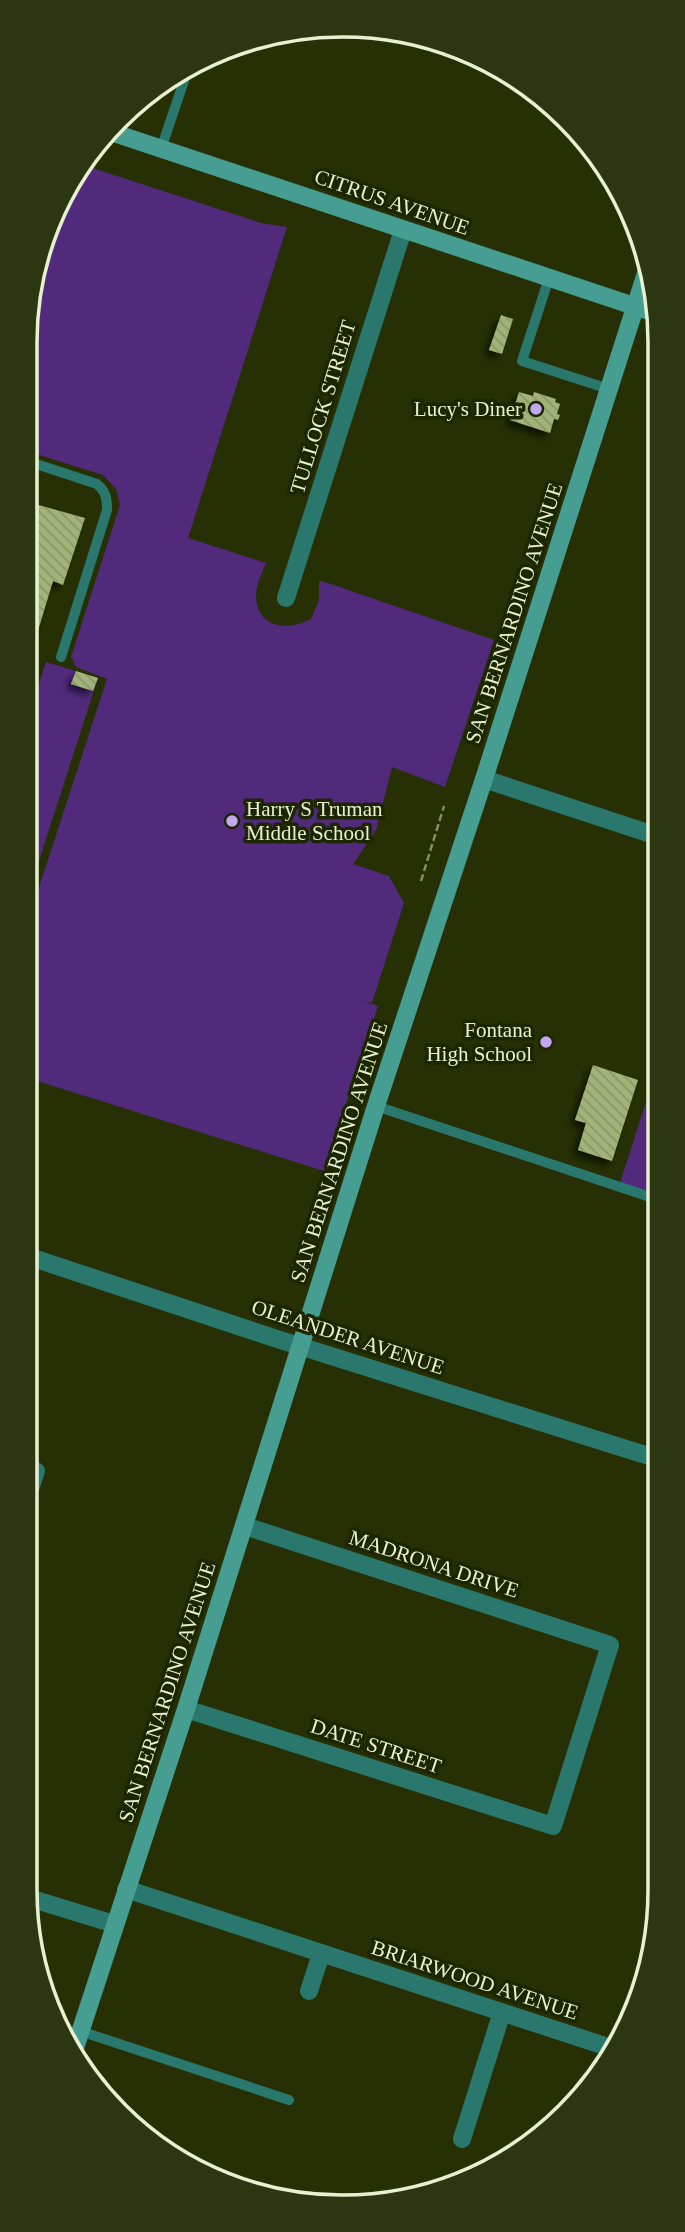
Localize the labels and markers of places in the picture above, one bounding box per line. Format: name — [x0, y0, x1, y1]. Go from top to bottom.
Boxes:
place label: Lucy's Diner — [414, 397, 522, 421]
marker: Lucy's Diner — [528, 401, 544, 417]
place label: Harry S Truman Middle School — [246, 797, 383, 845]
marker: Harry S Truman Middle School — [224, 813, 240, 829]
place label: Fontana High School — [426, 1018, 533, 1066]
marker: Fontana High School — [538, 1034, 554, 1050]

